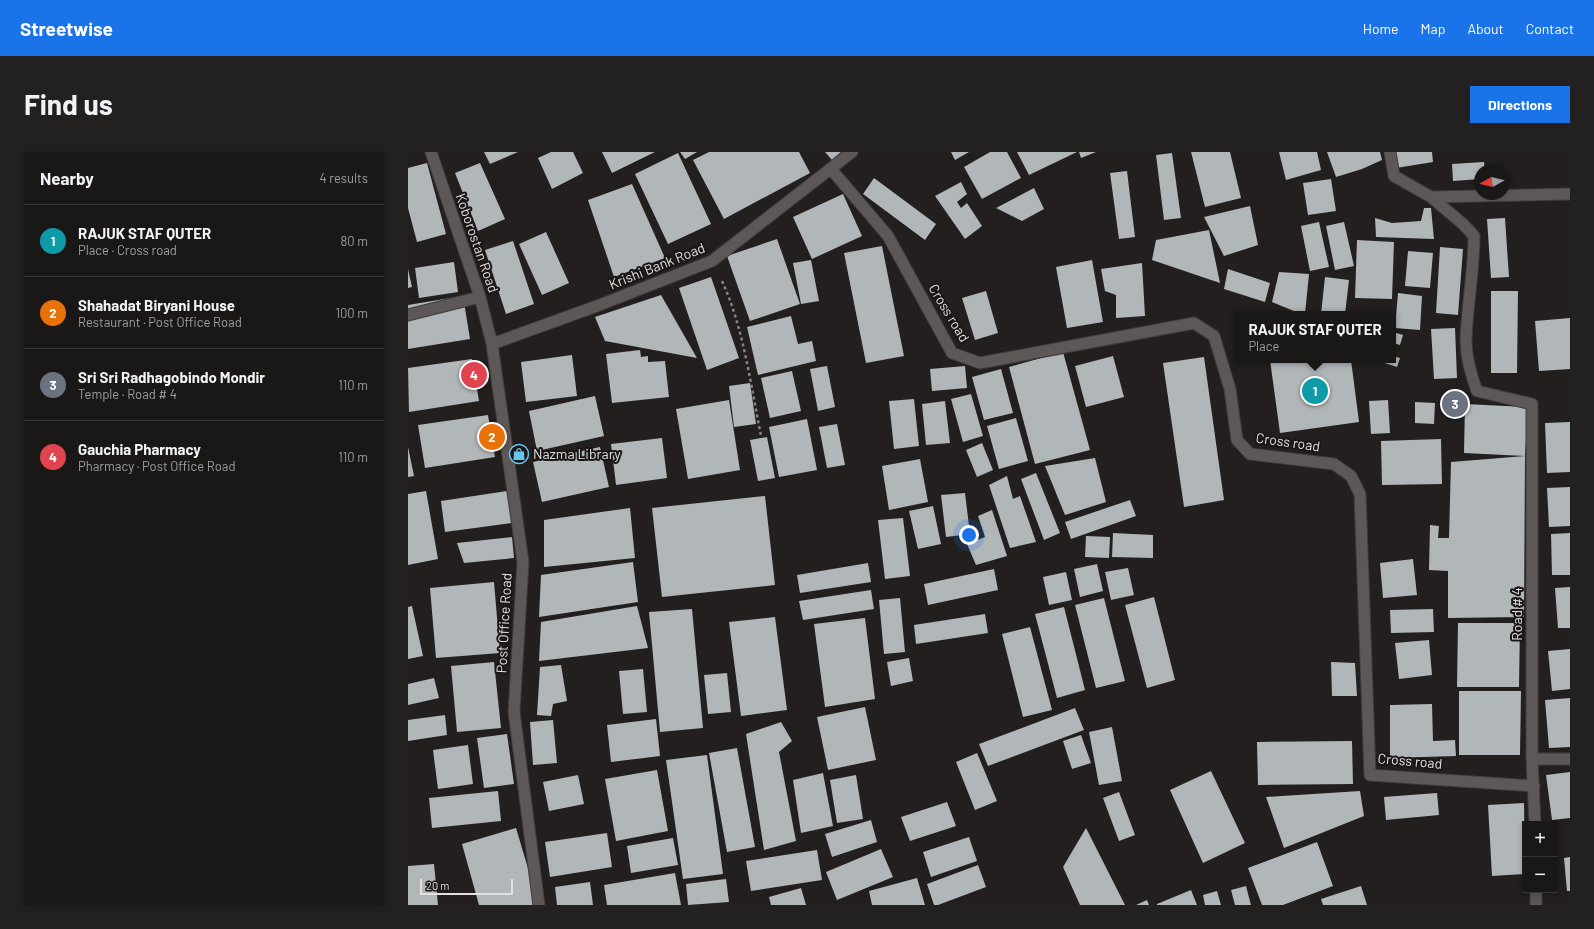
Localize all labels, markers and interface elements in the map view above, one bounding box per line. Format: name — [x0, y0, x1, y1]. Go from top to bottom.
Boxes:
text: Streetwise — [20, 17, 113, 40]
text: Home — [1363, 20, 1399, 37]
text: Map — [1421, 20, 1445, 37]
text: About — [1467, 20, 1504, 37]
text: Contact — [1526, 20, 1574, 37]
button: Directions — [1470, 86, 1570, 123]
text: Find us — [24, 87, 113, 121]
north arrow — [1474, 164, 1510, 200]
text: Nearby — [40, 168, 94, 188]
text: 4 results — [320, 170, 368, 186]
street label: Koborostan Road — [452, 191, 502, 295]
text: RAJUK STAF QUTER — [78, 224, 211, 242]
text: 1 — [51, 233, 55, 249]
text: 80 m — [341, 233, 368, 249]
street label: Krishi Bank Road — [606, 239, 707, 293]
text: Place · Cross road — [78, 242, 177, 258]
street label: Cross road — [925, 281, 973, 345]
text: Shahadat Biryani House — [78, 296, 235, 314]
text: 2 — [49, 305, 57, 321]
text: 100 m — [335, 305, 368, 321]
popup — [1234, 311, 1396, 363]
text: Restaurant · Post Office Road — [78, 314, 242, 330]
text: RAJUK STAF QUTER — [1248, 320, 1382, 338]
text: Place — [1248, 338, 1279, 354]
pin: 4 — [461, 360, 487, 390]
text: Sri Sri Radhagobindo Mondir — [78, 368, 265, 386]
pin: 1 — [1302, 376, 1328, 406]
text: 3 — [49, 377, 57, 393]
text: 110 m — [338, 377, 368, 393]
text: Temple · Road # 4 — [78, 386, 177, 402]
pin: 3 — [1442, 389, 1468, 419]
pin: 2 — [479, 422, 505, 452]
street label: Cross road — [1255, 429, 1321, 454]
text: Gauchia Pharmacy — [78, 440, 201, 458]
shop icon: Nazma Library — [508, 443, 530, 465]
place label: Nazma Library — [533, 445, 621, 462]
text: 4 — [49, 449, 57, 465]
text: 110 m — [338, 449, 368, 465]
text: Pharmacy · Post Office Road — [78, 458, 236, 474]
your location — [959, 525, 979, 545]
street label: Post Office Road — [492, 572, 515, 674]
street label: Road # 4 — [1508, 587, 1525, 641]
street label: Cross road — [1377, 749, 1443, 772]
map controls — [1522, 821, 1558, 893]
button: + — [1522, 821, 1558, 857]
button: − — [1522, 857, 1558, 893]
scale bar — [420, 877, 513, 896]
text: 20 m — [426, 879, 449, 892]

